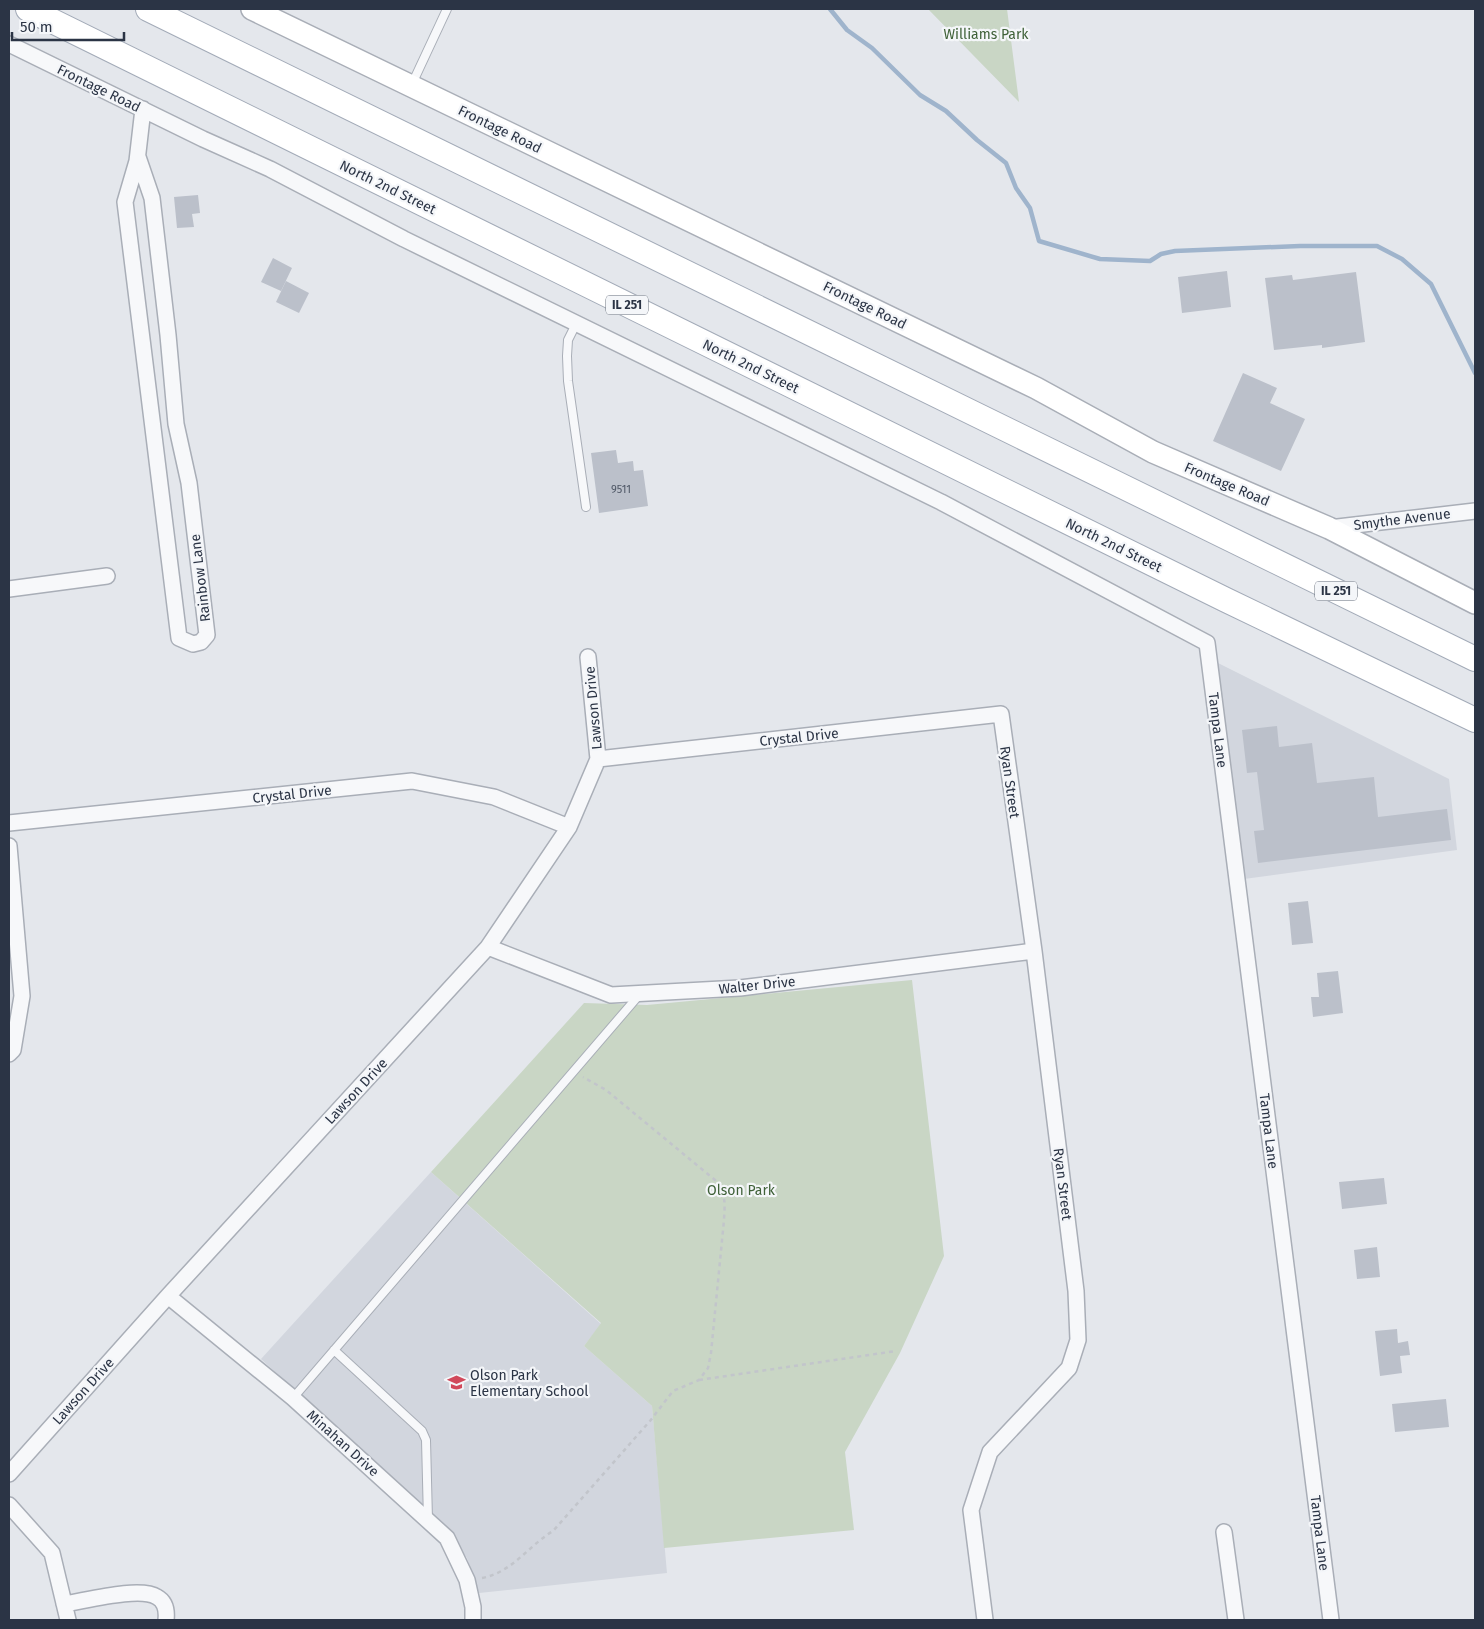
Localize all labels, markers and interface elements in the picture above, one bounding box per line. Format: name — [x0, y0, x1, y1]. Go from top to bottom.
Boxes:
scale bar — [12, 10, 125, 42]
text: 50 m — [20, 18, 53, 36]
park label: Williams Park — [943, 26, 1029, 43]
street label: Frontage Road — [54, 61, 143, 116]
street label: Frontage Road — [455, 102, 544, 157]
street label: North 2nd Street — [337, 157, 440, 219]
street label: Frontage Road — [820, 278, 909, 333]
road number: IL 251 — [606, 296, 648, 314]
street label: North 2nd Street — [700, 336, 803, 398]
street label: Frontage Road — [1182, 459, 1272, 510]
house number: 9511 — [611, 483, 631, 496]
street label: Smythe Avenue — [1353, 505, 1451, 534]
street label: North 2nd Street — [1063, 515, 1166, 577]
street label: Rainbow Lane — [187, 533, 214, 623]
road number: IL 251 — [1315, 582, 1357, 600]
street label: Lawson Drive — [581, 665, 606, 750]
street label: Tampa Lane — [1204, 691, 1231, 769]
street label: Crystal Drive — [759, 725, 839, 750]
street label: Ryan Street — [996, 745, 1023, 820]
street label: Crystal Drive — [252, 782, 332, 807]
street label: Walter Drive — [718, 973, 796, 998]
street label: Lawson Drive — [322, 1055, 391, 1128]
street label: Tampa Lane — [1255, 1092, 1282, 1170]
street label: Ryan Street — [1050, 1147, 1075, 1222]
park label: Olson Park — [707, 1182, 776, 1199]
street label: Lawson Drive — [49, 1354, 118, 1428]
place label: Olson Park Elementary School — [470, 1367, 588, 1400]
school or university icon: Olson Park Elementary School — [446, 1373, 466, 1393]
street label: Minahan Drive — [303, 1407, 382, 1480]
street label: Tampa Lane — [1306, 1494, 1333, 1572]

